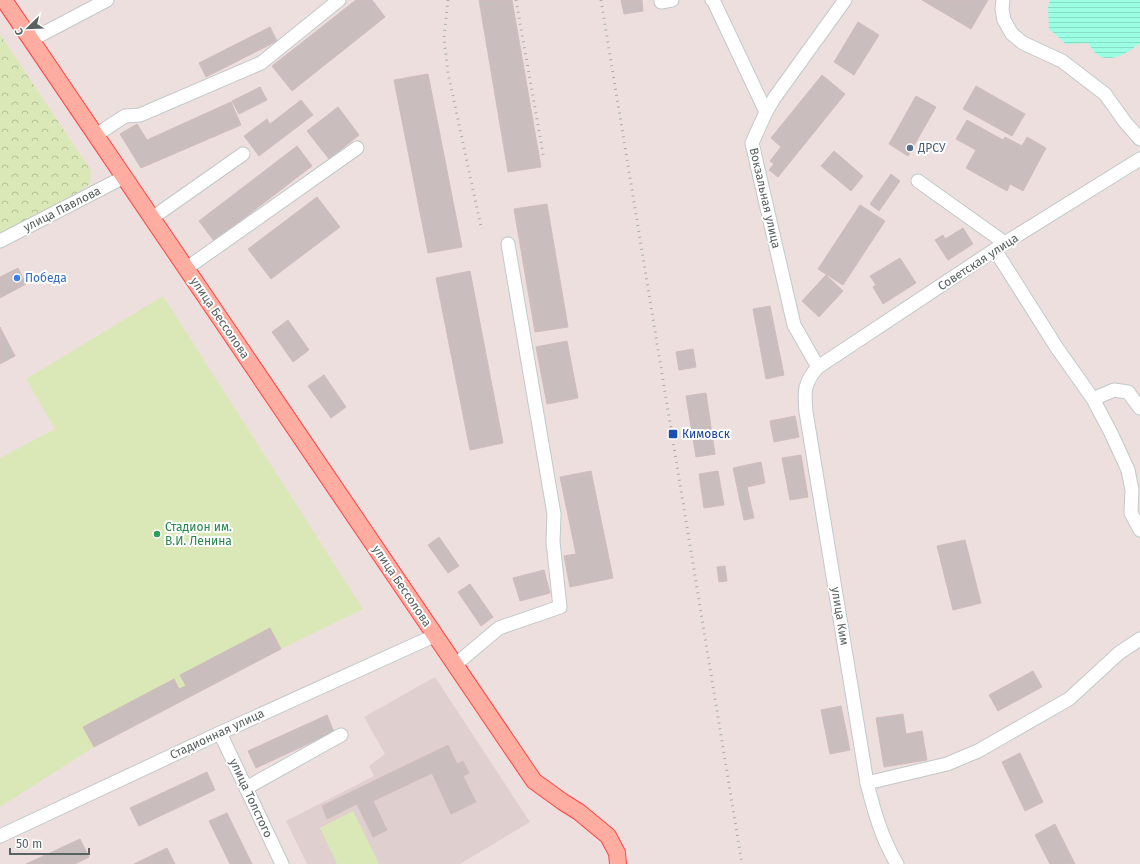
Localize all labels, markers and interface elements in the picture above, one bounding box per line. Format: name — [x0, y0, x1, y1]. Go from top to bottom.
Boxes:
north arrow — [8, 8, 48, 48]
text: С — [12, 26, 26, 37]
place label: ДРСУ — [917, 141, 946, 155]
marker: ДРСУ — [905, 143, 915, 153]
street label: Вокзальная улица — [747, 146, 783, 250]
street label: улица Павлова — [21, 183, 103, 235]
street label: Советская улица — [935, 231, 1021, 293]
place label: Победа — [25, 271, 67, 285]
marker: Победа — [12, 273, 22, 283]
street label: улица Бессолова — [188, 275, 252, 361]
place label: Кимовск — [682, 427, 731, 441]
marker: Кимовск — [667, 428, 679, 440]
place label: Стадион им. В.И. Ленина — [165, 520, 232, 548]
marker: Стадион им. В.И. Ленина — [152, 529, 162, 539]
street label: улица Бессолова — [370, 543, 434, 629]
street label: улица Ким — [828, 586, 852, 646]
street label: Стадионная улица — [168, 706, 266, 762]
street label: улица Толстого — [227, 756, 275, 840]
scale bar — [10, 830, 89, 856]
text: 50 m — [16, 837, 42, 851]

